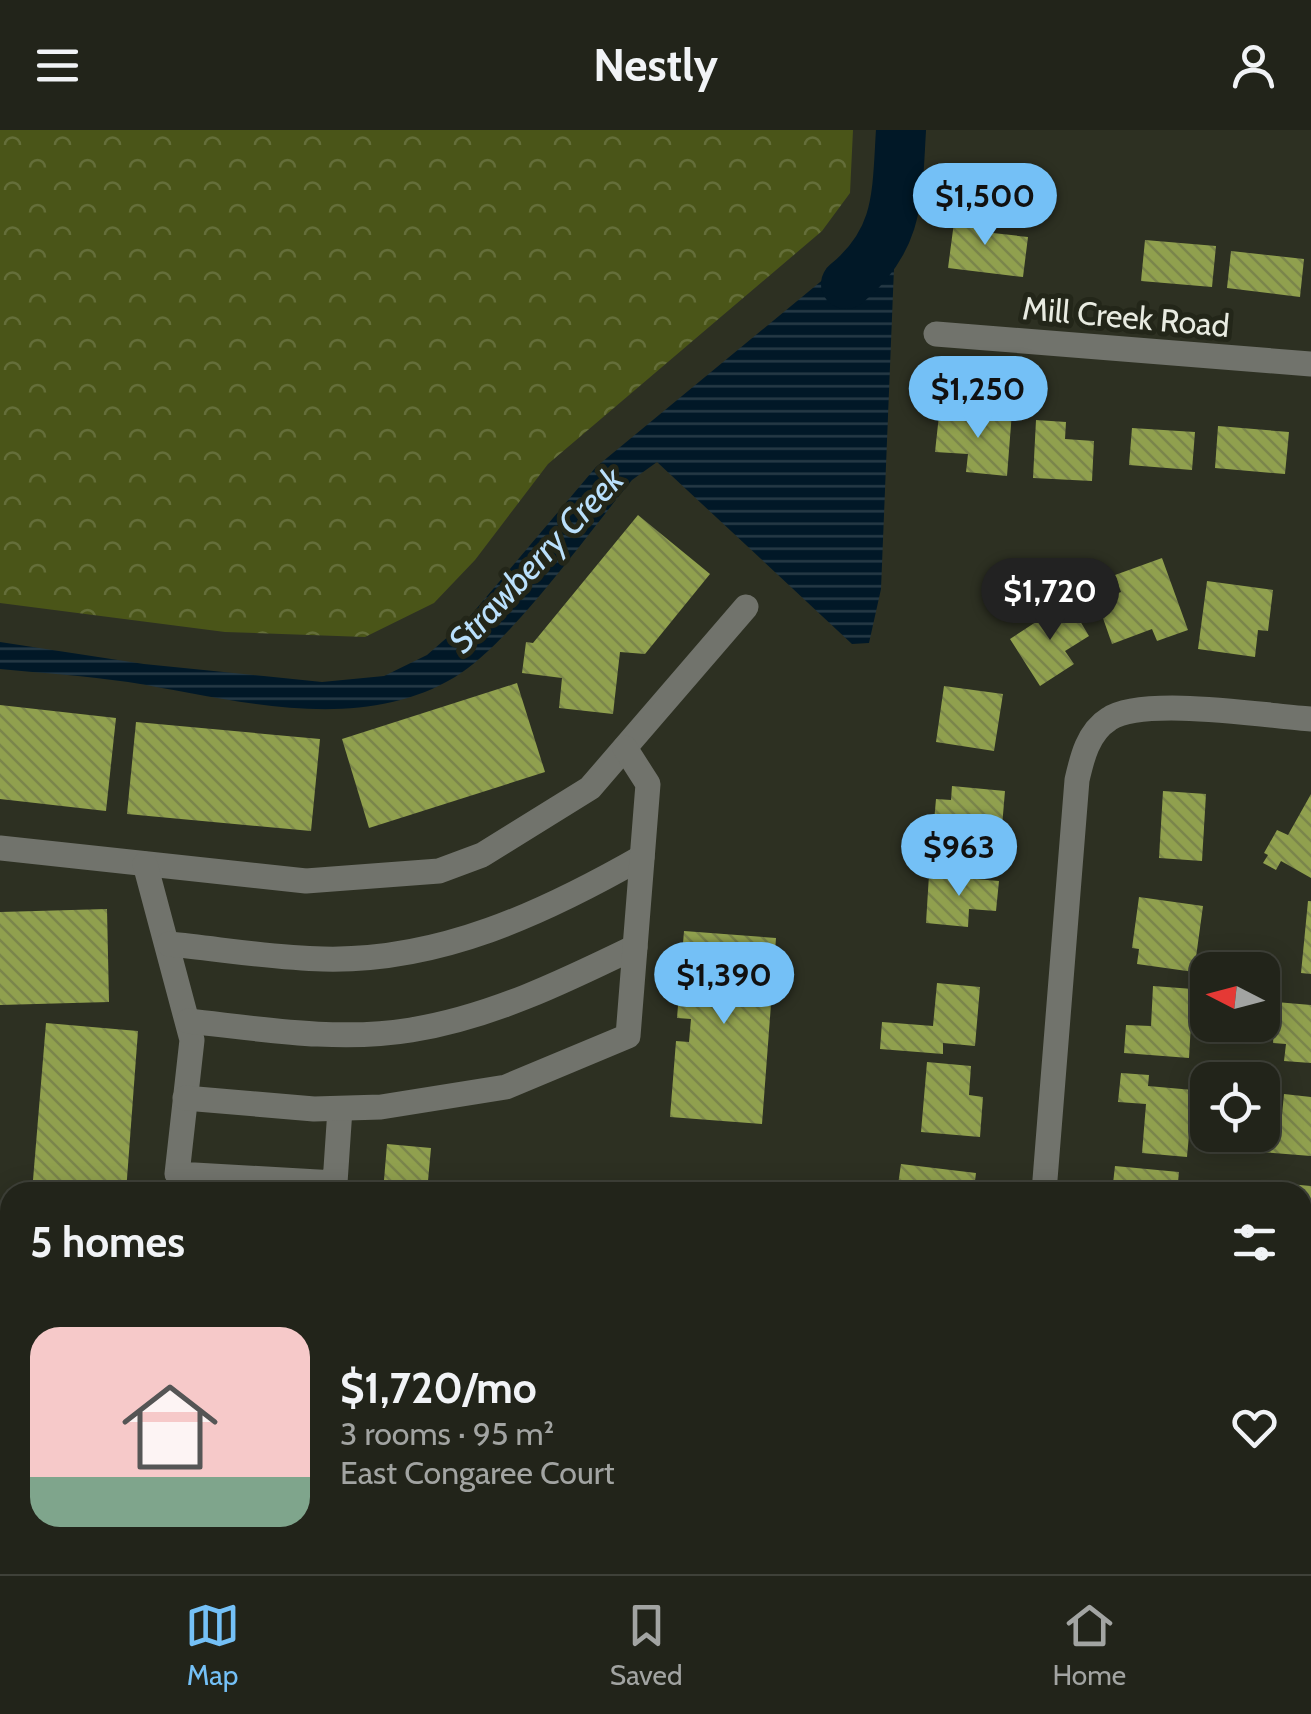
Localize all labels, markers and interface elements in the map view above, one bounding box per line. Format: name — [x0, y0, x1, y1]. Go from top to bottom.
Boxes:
icon: menu — [30, 38, 85, 93]
text: Nestly — [593, 38, 718, 92]
icon: person — [1226, 38, 1281, 93]
pin: $1,500 — [904, 163, 1066, 248]
text: $1,500 — [935, 176, 1035, 215]
street label: Mill Creek Road — [1021, 288, 1231, 345]
pin: $1,250 — [897, 356, 1059, 441]
text: $1,250 — [931, 369, 1025, 408]
water label: Strawberry Creek — [439, 457, 633, 661]
pin: $1,720 — [969, 558, 1131, 643]
text: $1,720 — [1003, 571, 1097, 610]
pin: $963 — [900, 814, 1018, 899]
text: $963 — [923, 827, 995, 866]
pin: $1,390 — [643, 942, 805, 1027]
north arrow — [1190, 952, 1280, 1042]
map controls — [1190, 952, 1280, 1152]
text: $1,390 — [676, 955, 772, 994]
button: locate — [1190, 1062, 1280, 1152]
icon: filters — [1227, 1215, 1282, 1270]
text: 5 homes — [30, 1216, 185, 1268]
text: $1,720/mo — [340, 1362, 537, 1414]
icon: home — [110, 1367, 230, 1487]
icon: heart — [1227, 1400, 1282, 1455]
text: 3 rooms · 95 m² — [340, 1414, 554, 1453]
text: East Congaree Court — [340, 1453, 615, 1492]
tab: Map — [185, 1598, 240, 1692]
tab: Saved — [610, 1598, 683, 1692]
tab: Home — [1052, 1598, 1126, 1692]

